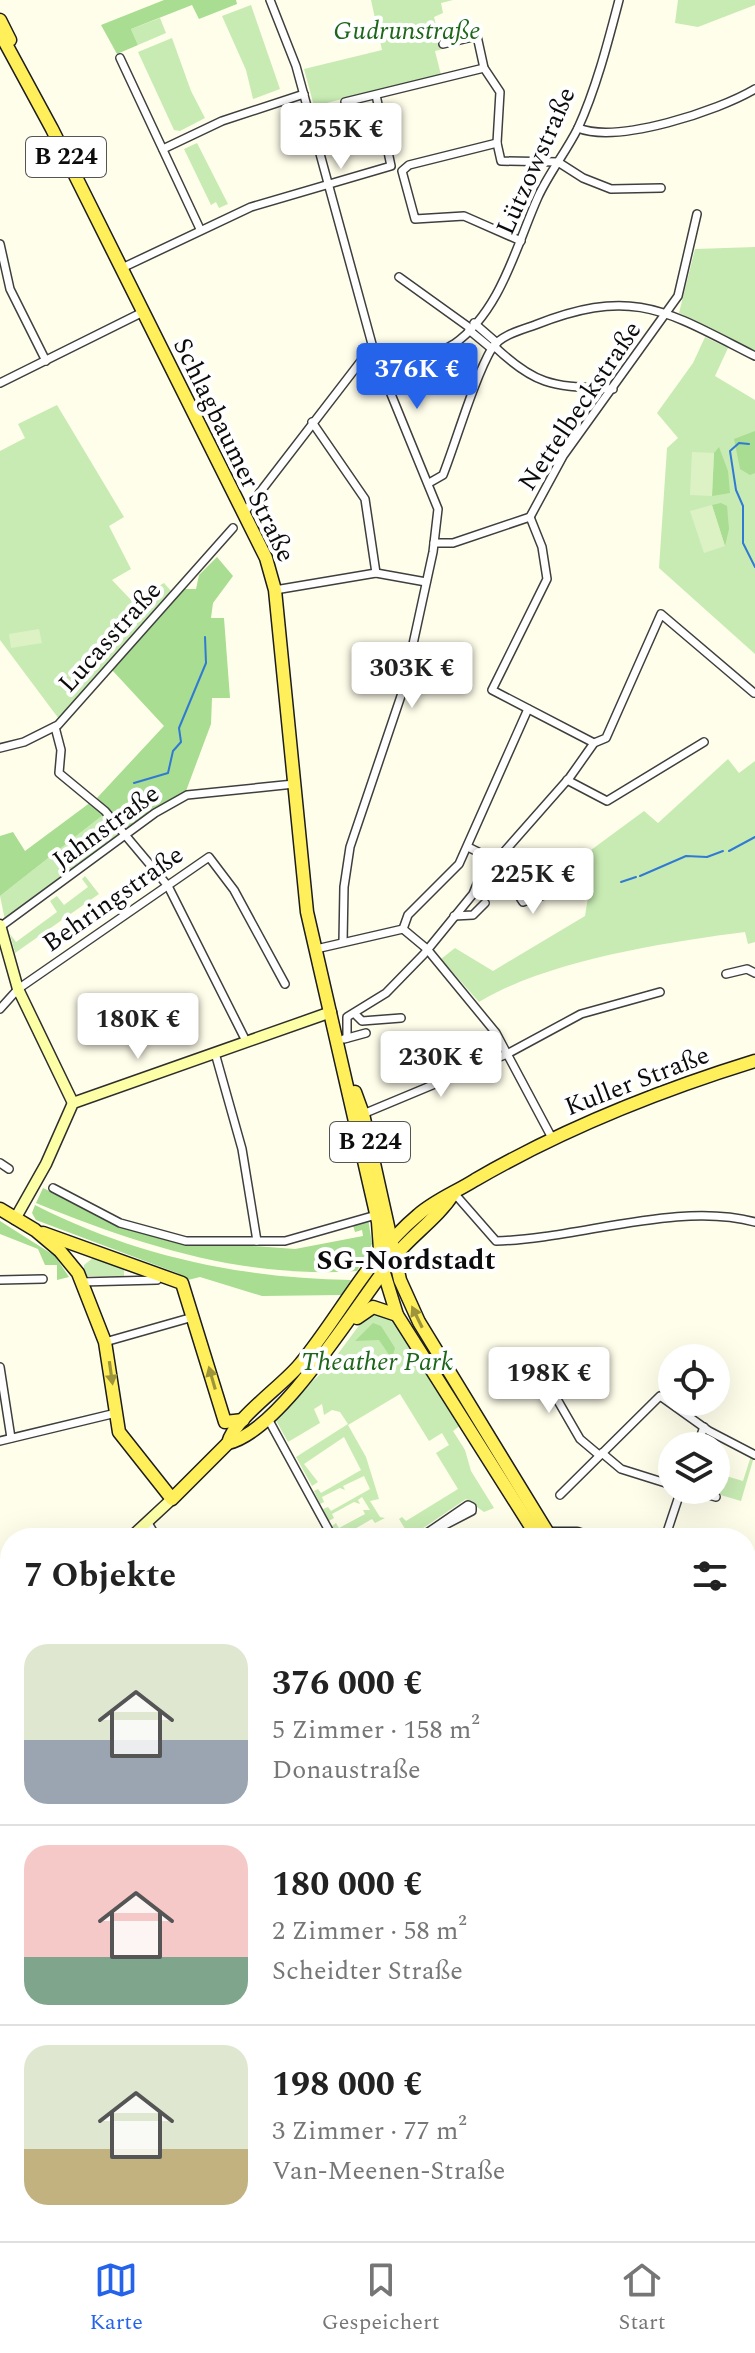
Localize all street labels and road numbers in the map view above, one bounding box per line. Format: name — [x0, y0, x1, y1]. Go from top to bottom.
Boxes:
street label: Lützowstraße — [486, 81, 586, 241]
road number: B 224 — [26, 137, 106, 177]
street label: Nettelbeckstraße — [508, 313, 652, 499]
street label: Schlagbaumer Straße — [162, 331, 306, 569]
street label: Lucasstraße — [49, 572, 171, 702]
street label: Jahnstraße — [44, 774, 168, 880]
street label: Behringstraße — [34, 835, 192, 963]
street label: Kuller Straße — [559, 1035, 715, 1127]
road number: B 224 — [330, 1122, 410, 1162]

